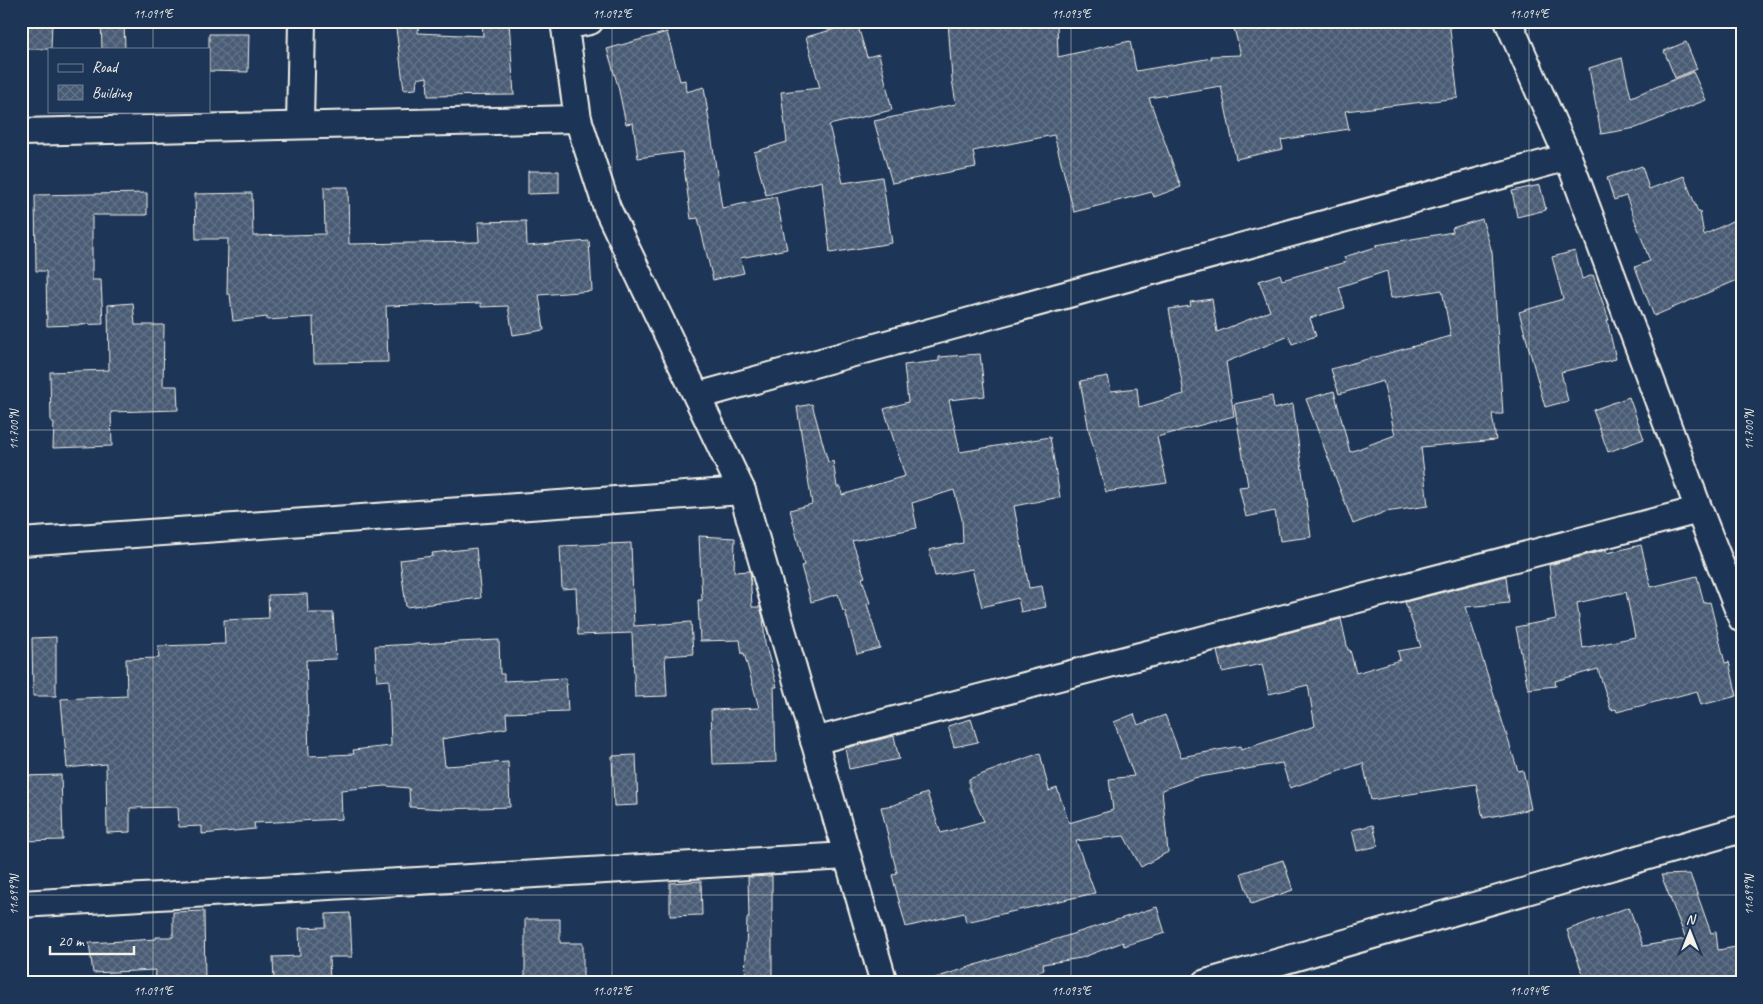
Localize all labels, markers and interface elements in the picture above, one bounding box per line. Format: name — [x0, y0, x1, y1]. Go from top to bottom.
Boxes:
text: 11.091°E — [133, 6, 174, 22]
text: 11.092°E — [592, 6, 633, 22]
text: 11.093°E — [1051, 6, 1092, 22]
text: 11.094°E — [1509, 6, 1550, 22]
legend — [48, 48, 210, 112]
text: Road — [92, 58, 119, 77]
text: Building — [92, 84, 132, 103]
text: 11.700°N — [6, 408, 22, 450]
text: 11.700°N — [1741, 408, 1757, 450]
text: 11.699°N — [6, 873, 22, 915]
text: 11.699°N — [1741, 873, 1757, 915]
north arrow — [1666, 906, 1716, 956]
text: N — [1686, 911, 1697, 928]
scale bar — [50, 924, 134, 956]
text: 20 m — [58, 932, 85, 951]
text: 11.091°E — [133, 983, 174, 999]
text: 11.092°E — [592, 983, 633, 999]
text: 11.093°E — [1051, 983, 1092, 999]
text: 11.094°E — [1509, 983, 1550, 999]

